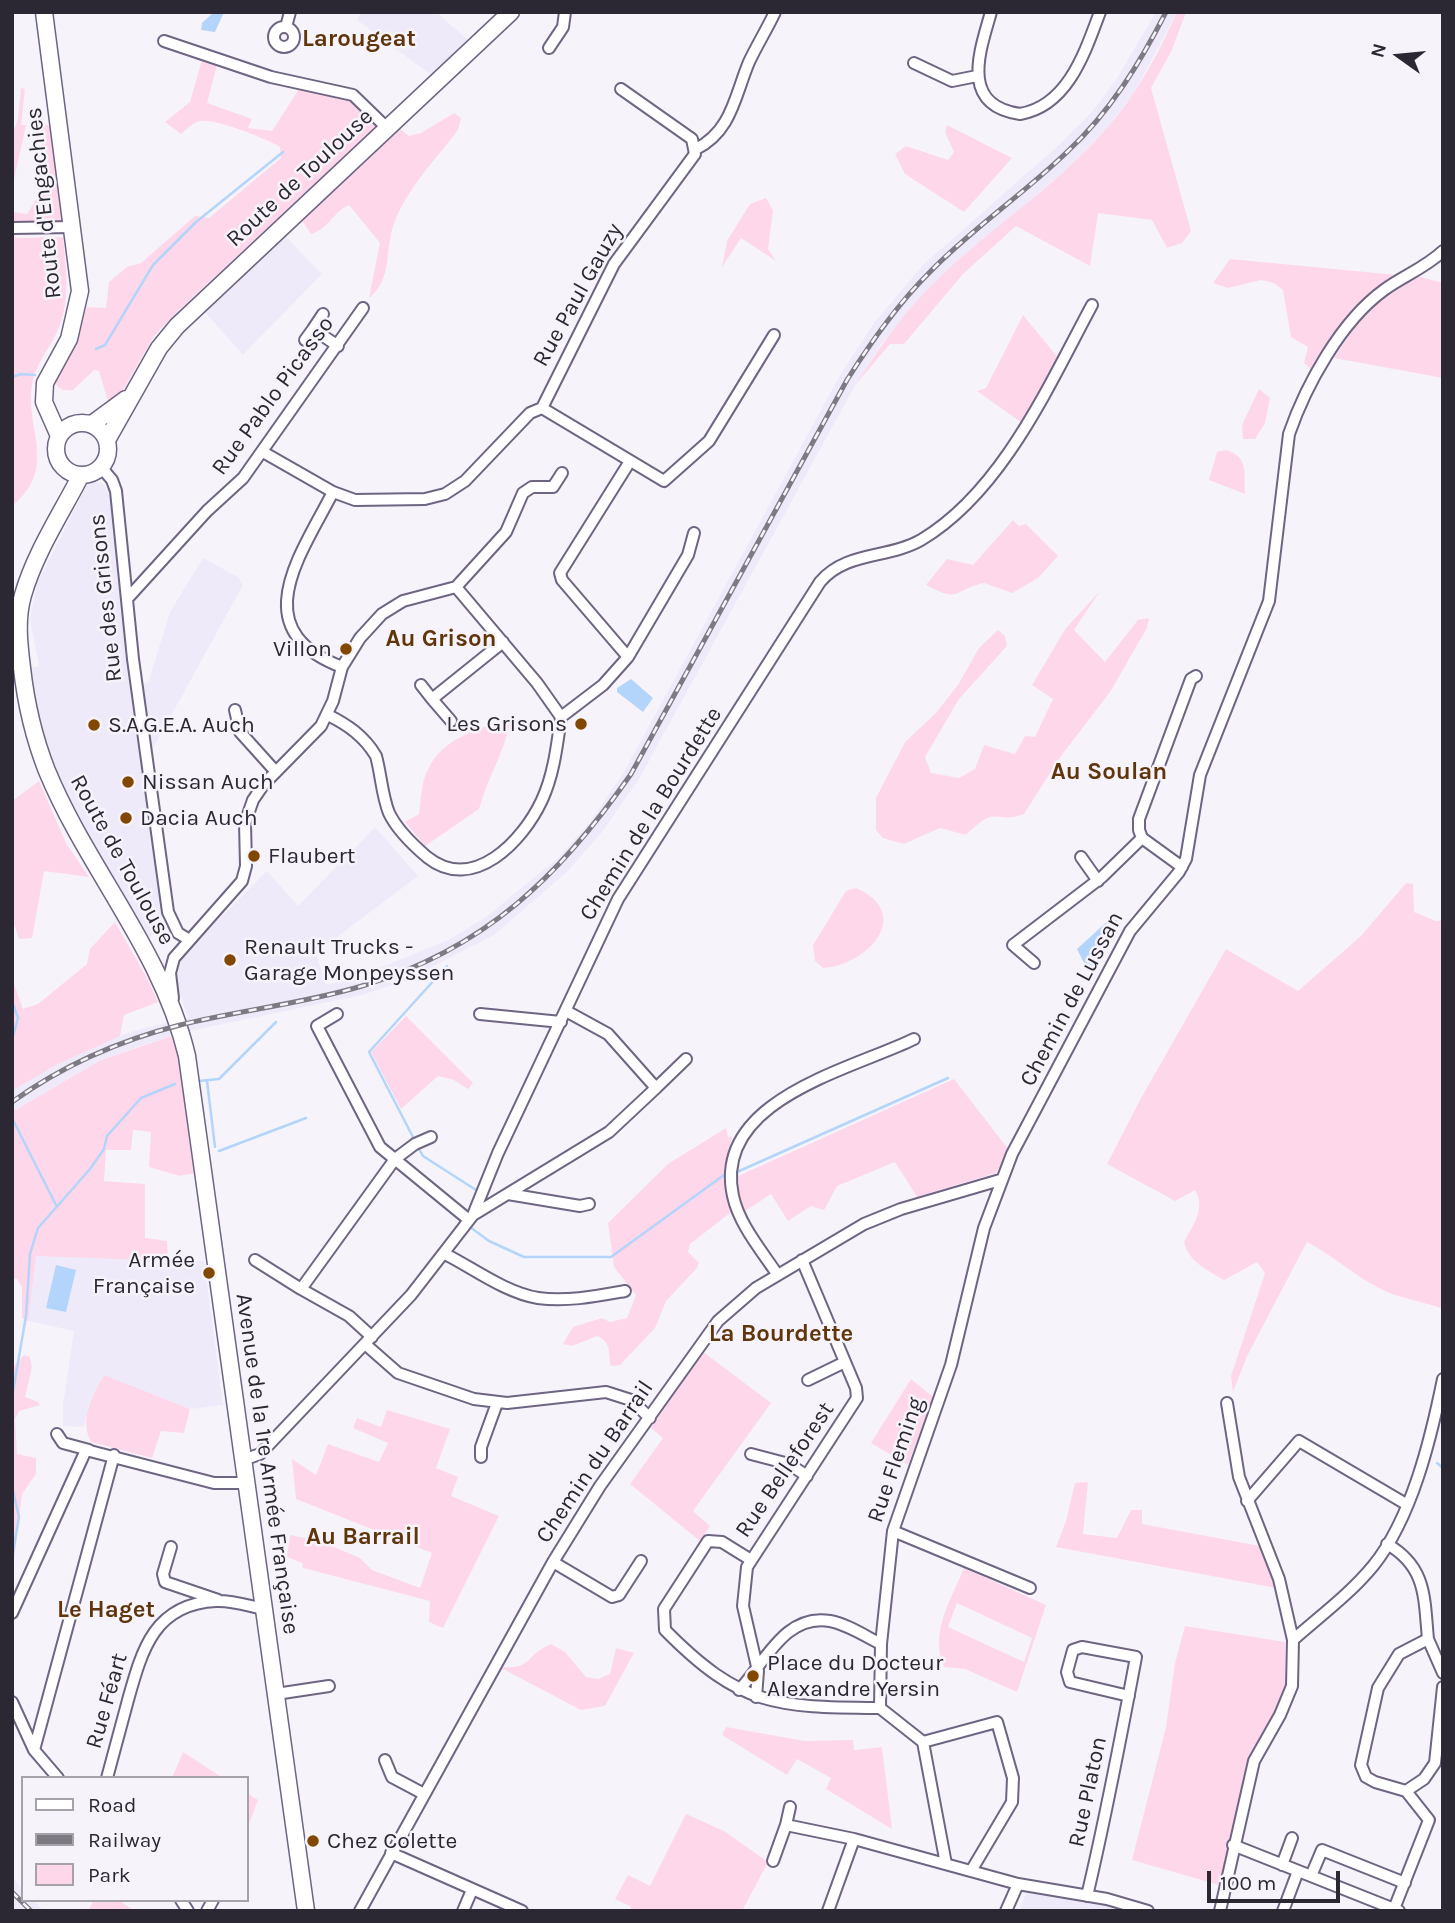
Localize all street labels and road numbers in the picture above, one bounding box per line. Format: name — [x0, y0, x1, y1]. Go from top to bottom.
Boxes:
street label: Route de Toulouse — [221, 103, 379, 253]
street label: Route d'Engachies — [20, 106, 68, 300]
street label: Rue Paul Gauzy — [527, 219, 629, 371]
street label: Rue Pablo Picasso — [206, 311, 340, 481]
street label: Rue des Grisons — [83, 513, 129, 683]
street label: Chemin de la Bourdette — [574, 702, 728, 926]
street label: Route de Toulouse — [64, 770, 180, 950]
street label: Chemin de Lussan — [1014, 907, 1130, 1091]
street label: Avenue de la 1re Armée Française — [229, 1292, 305, 1636]
street label: Chemin du Barrail — [530, 1375, 660, 1549]
street label: Rue Fleming — [862, 1394, 930, 1526]
street label: Rue Belleforest — [730, 1397, 840, 1543]
street label: Rue Féart — [80, 1650, 134, 1752]
street label: Rue Platon — [1063, 1734, 1113, 1850]

